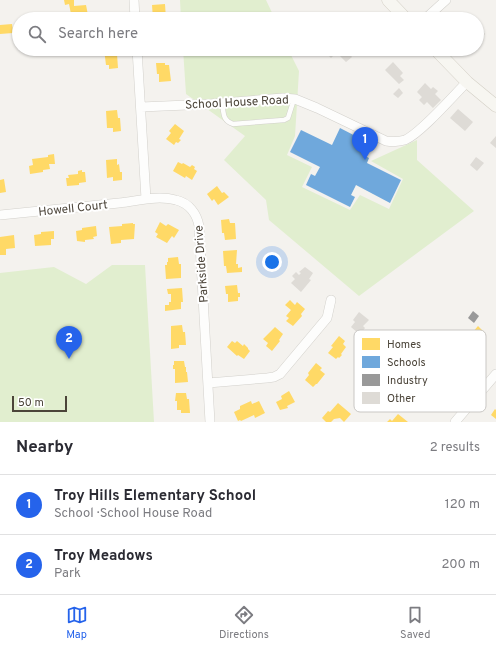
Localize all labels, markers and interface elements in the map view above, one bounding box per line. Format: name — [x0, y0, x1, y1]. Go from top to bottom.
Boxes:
search box — [12, 12, 484, 56]
icon: search — [26, 23, 48, 45]
text: Search here — [58, 25, 138, 44]
street label: School House Road — [185, 92, 289, 114]
pin: 1 — [352, 127, 378, 160]
street label: Howell Court — [38, 197, 109, 221]
street label: Parkside Drive — [191, 225, 213, 303]
your location — [262, 252, 282, 272]
pin: 2 — [56, 326, 82, 359]
legend — [354, 330, 486, 412]
text: Homes — [387, 338, 421, 352]
text: Schools — [387, 356, 426, 370]
text: Industry — [387, 374, 428, 388]
text: Other — [387, 392, 416, 406]
scale bar — [12, 394, 67, 413]
text: 50 m — [18, 396, 44, 410]
text: Nearby — [16, 437, 73, 459]
text: 2 results — [430, 440, 480, 456]
text: Troy Hills Elementary School — [54, 487, 256, 506]
text: 1 — [26, 497, 32, 513]
text: 120 m — [445, 497, 480, 513]
text: School · School House Road — [54, 506, 212, 522]
text: Troy Meadows — [54, 547, 153, 566]
text: 2 — [25, 557, 33, 573]
text: 200 m — [441, 557, 480, 573]
text: Park — [54, 566, 81, 582]
tab: Map — [66, 604, 88, 642]
tab: Directions — [219, 604, 269, 642]
tab: Saved — [400, 604, 430, 642]

